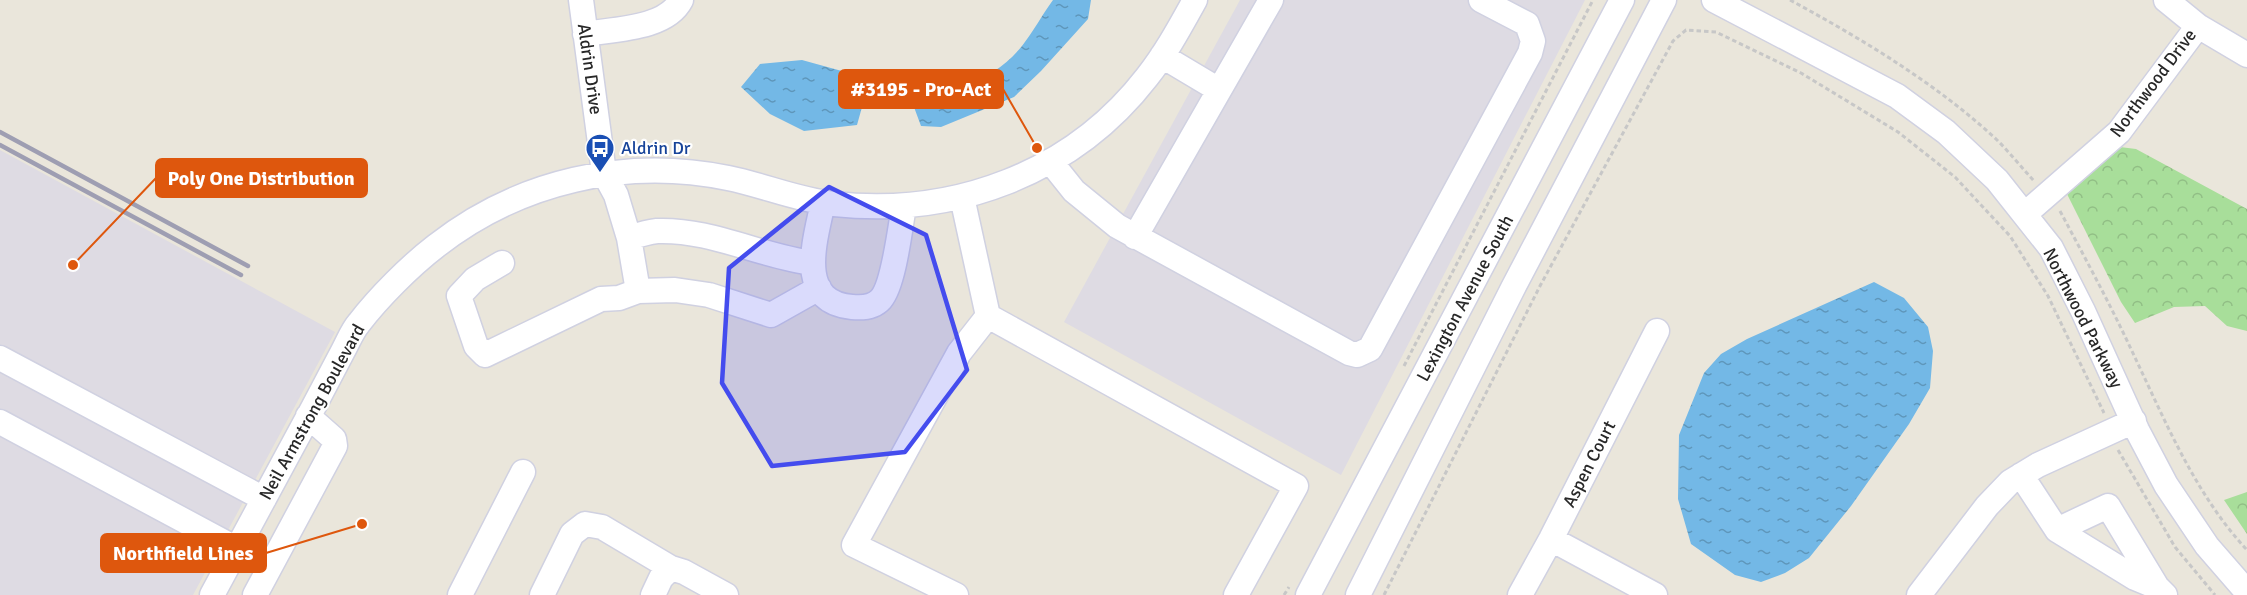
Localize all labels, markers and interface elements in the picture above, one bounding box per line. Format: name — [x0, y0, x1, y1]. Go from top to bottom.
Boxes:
street label: Aldrin Drive — [573, 22, 607, 116]
street label: Northwood Drive — [2105, 25, 2201, 141]
callout: #3195 - Pro-Act — [839, 70, 1003, 108]
text: #3195 - Pro-Act — [851, 77, 992, 102]
bus stop icon: Aldrin Dr — [584, 132, 616, 174]
place label: Aldrin Dr — [621, 137, 691, 159]
callout: Poly One Distribution — [156, 159, 367, 197]
text: Poly One Distribution — [167, 166, 355, 191]
street label: Lexington Avenue South — [1412, 211, 1518, 385]
street label: Northwood Parkway — [2038, 244, 2128, 392]
street label: Neil Armstrong Boulevard — [254, 320, 370, 504]
street label: Aspen Court — [1558, 417, 1620, 511]
callout: Northfield Lines — [101, 534, 266, 572]
text: Northfield Lines — [113, 541, 253, 566]

